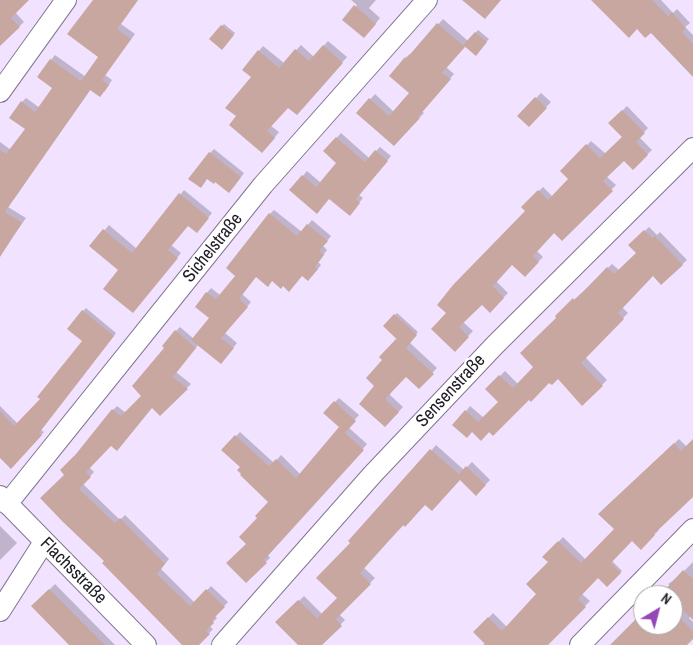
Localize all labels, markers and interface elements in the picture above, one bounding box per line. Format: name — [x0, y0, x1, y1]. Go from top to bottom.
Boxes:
street label: Sichelstraße — [179, 209, 247, 287]
street label: Sensenstraße — [412, 350, 490, 432]
street label: Flachsstraße — [35, 533, 111, 609]
north arrow — [633, 585, 683, 635]
text: N — [658, 589, 675, 608]

